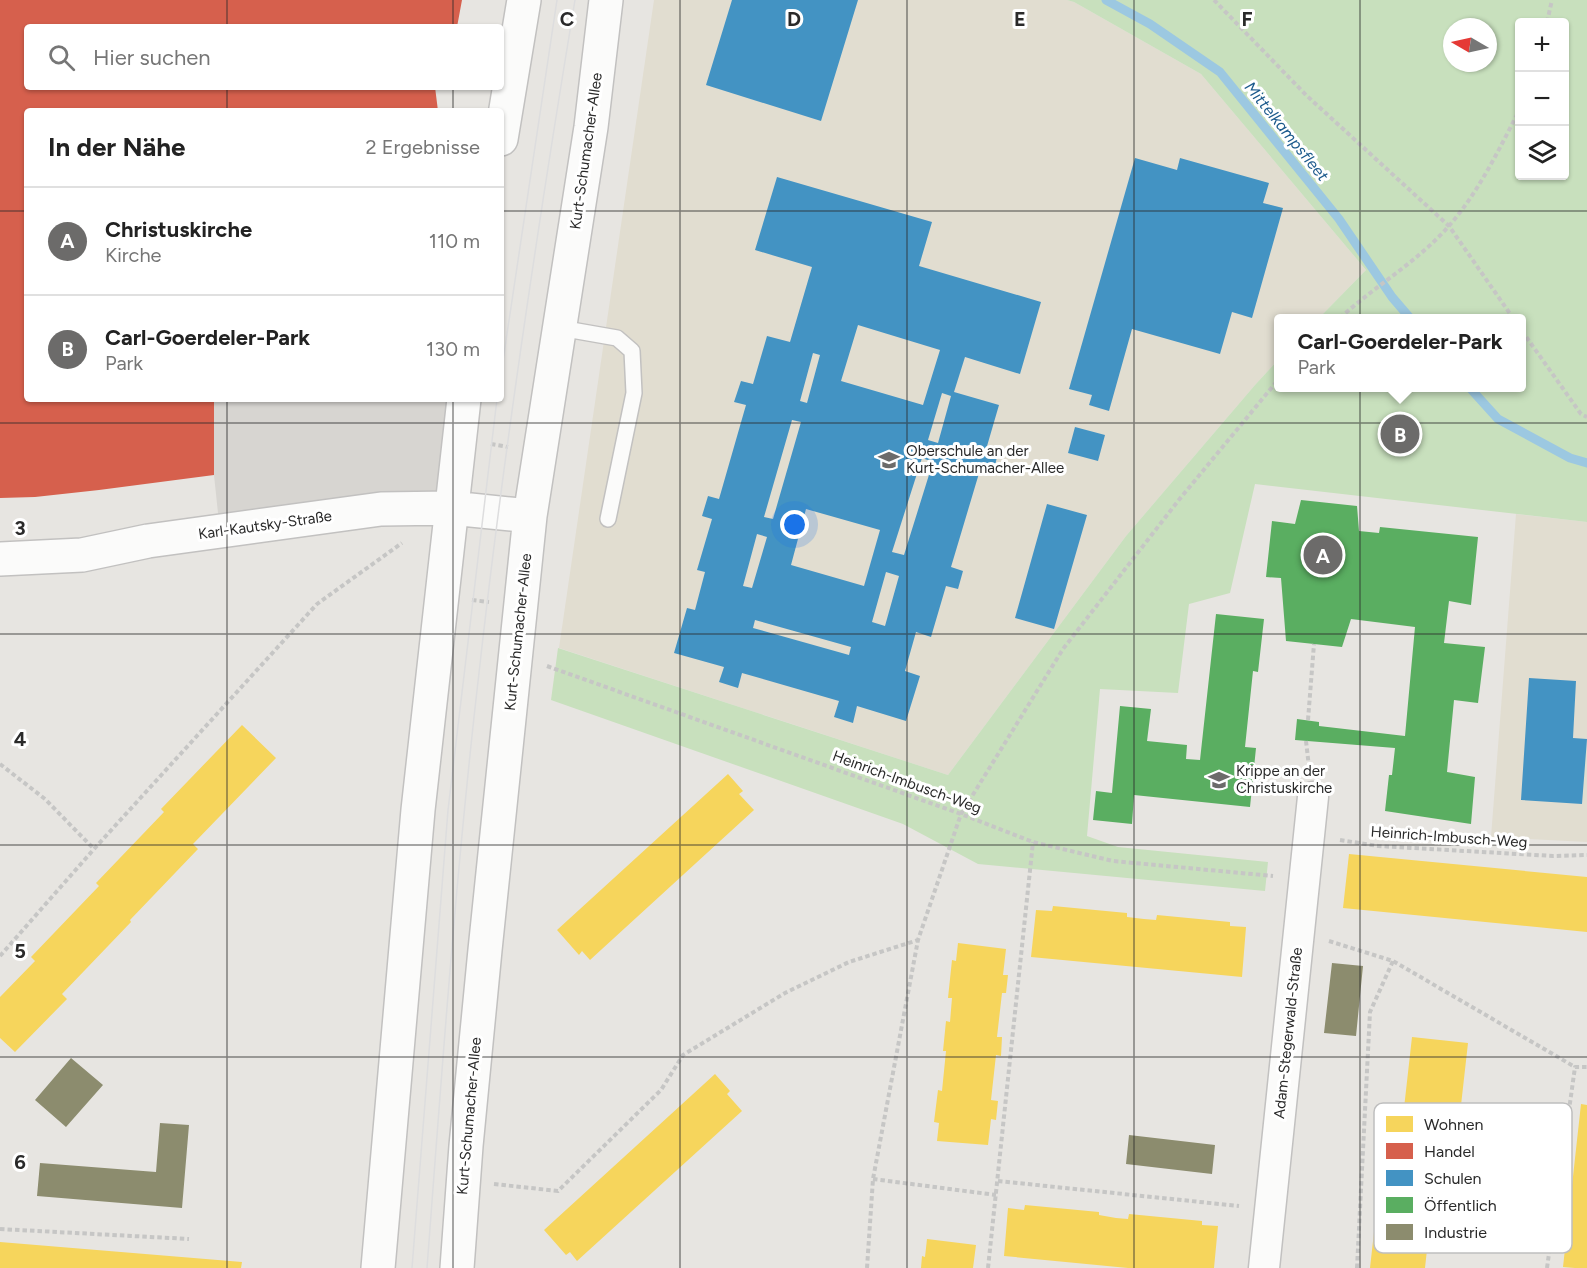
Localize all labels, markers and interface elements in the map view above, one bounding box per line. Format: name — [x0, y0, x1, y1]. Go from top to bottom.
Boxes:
text: C — [560, 7, 574, 31]
text: D — [787, 7, 801, 31]
text: E — [1014, 7, 1026, 31]
text: F — [1241, 7, 1253, 31]
north arrow — [1443, 18, 1497, 72]
map controls — [1515, 18, 1569, 180]
button: + — [1515, 18, 1569, 72]
search box — [24, 24, 504, 90]
icon: search — [45, 41, 78, 74]
text: Hier suchen — [93, 44, 211, 71]
street label: Kurt-Schumacher-Allee — [566, 71, 606, 231]
button: − — [1515, 72, 1569, 126]
water label: Mittelkampsfleet — [1241, 78, 1333, 186]
button: layers — [1515, 126, 1569, 180]
text: In der Nähe — [48, 131, 185, 163]
text: 2 Ergebnisse — [366, 135, 480, 159]
text: Christuskirche — [105, 216, 252, 243]
text: A — [60, 229, 75, 253]
text: 110 m — [429, 229, 480, 253]
text: Kirche — [105, 243, 162, 267]
popup — [1274, 314, 1526, 392]
text: Carl-Goerdeler-Park — [105, 324, 310, 351]
text: Carl-Goerdeler-Park — [1297, 328, 1503, 355]
text: B — [61, 337, 74, 361]
text: 130 m — [426, 337, 480, 361]
text: Park — [105, 351, 143, 375]
text: Park — [1297, 355, 1335, 379]
pin: B — [1380, 412, 1420, 456]
place label: Oberschule an der Kurt-Schumacher-Allee — [906, 442, 1064, 477]
school or university icon: Oberschule an der Kurt-Schumacher-Allee — [877, 448, 901, 472]
street label: Karl-Kautsky-Straße — [197, 507, 333, 543]
your location — [780, 510, 809, 539]
text: 3 — [14, 516, 26, 540]
pin: A — [1304, 532, 1342, 578]
street label: Kurt-Schumacher-Allee — [501, 552, 535, 712]
text: 4 — [14, 727, 27, 751]
street label: Heinrich-Imbusch-Weg — [830, 747, 984, 817]
place label: Krippe an der Christuskirche — [1236, 762, 1332, 797]
school or university icon: Krippe an der Christuskirche — [1207, 768, 1231, 792]
street label: Heinrich-Imbusch-Weg — [1370, 823, 1528, 851]
text: 5 — [14, 939, 26, 963]
street label: Adam-Stegerwald-Straße — [1270, 946, 1306, 1120]
street label: Kurt-Schumacher-Allee — [453, 1036, 485, 1196]
legend — [1374, 1103, 1572, 1253]
text: Wohnen — [1424, 1115, 1484, 1134]
text: Handel — [1424, 1142, 1475, 1161]
text: 6 — [14, 1150, 26, 1174]
text: Schulen — [1424, 1169, 1482, 1188]
text: Öffentlich — [1424, 1196, 1497, 1215]
text: Industrie — [1424, 1223, 1487, 1242]

